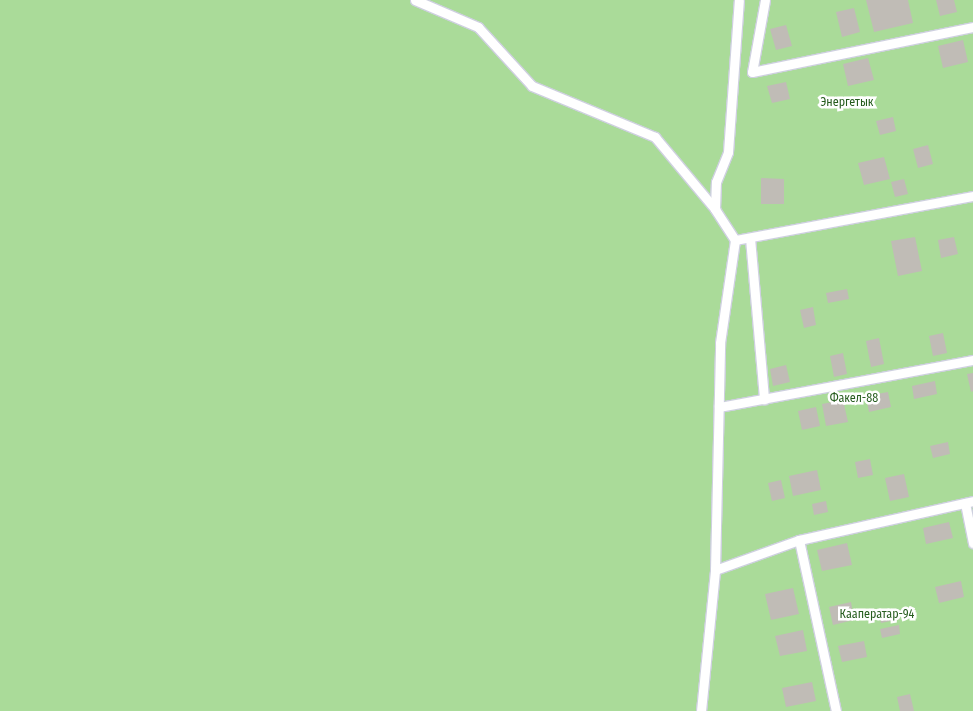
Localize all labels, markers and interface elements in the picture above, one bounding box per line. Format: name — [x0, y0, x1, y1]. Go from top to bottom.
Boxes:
park label: Энергетык — [821, 96, 873, 110]
park label: Факел-88 — [830, 392, 878, 406]
park label: Кааператар-94 — [840, 608, 914, 622]

